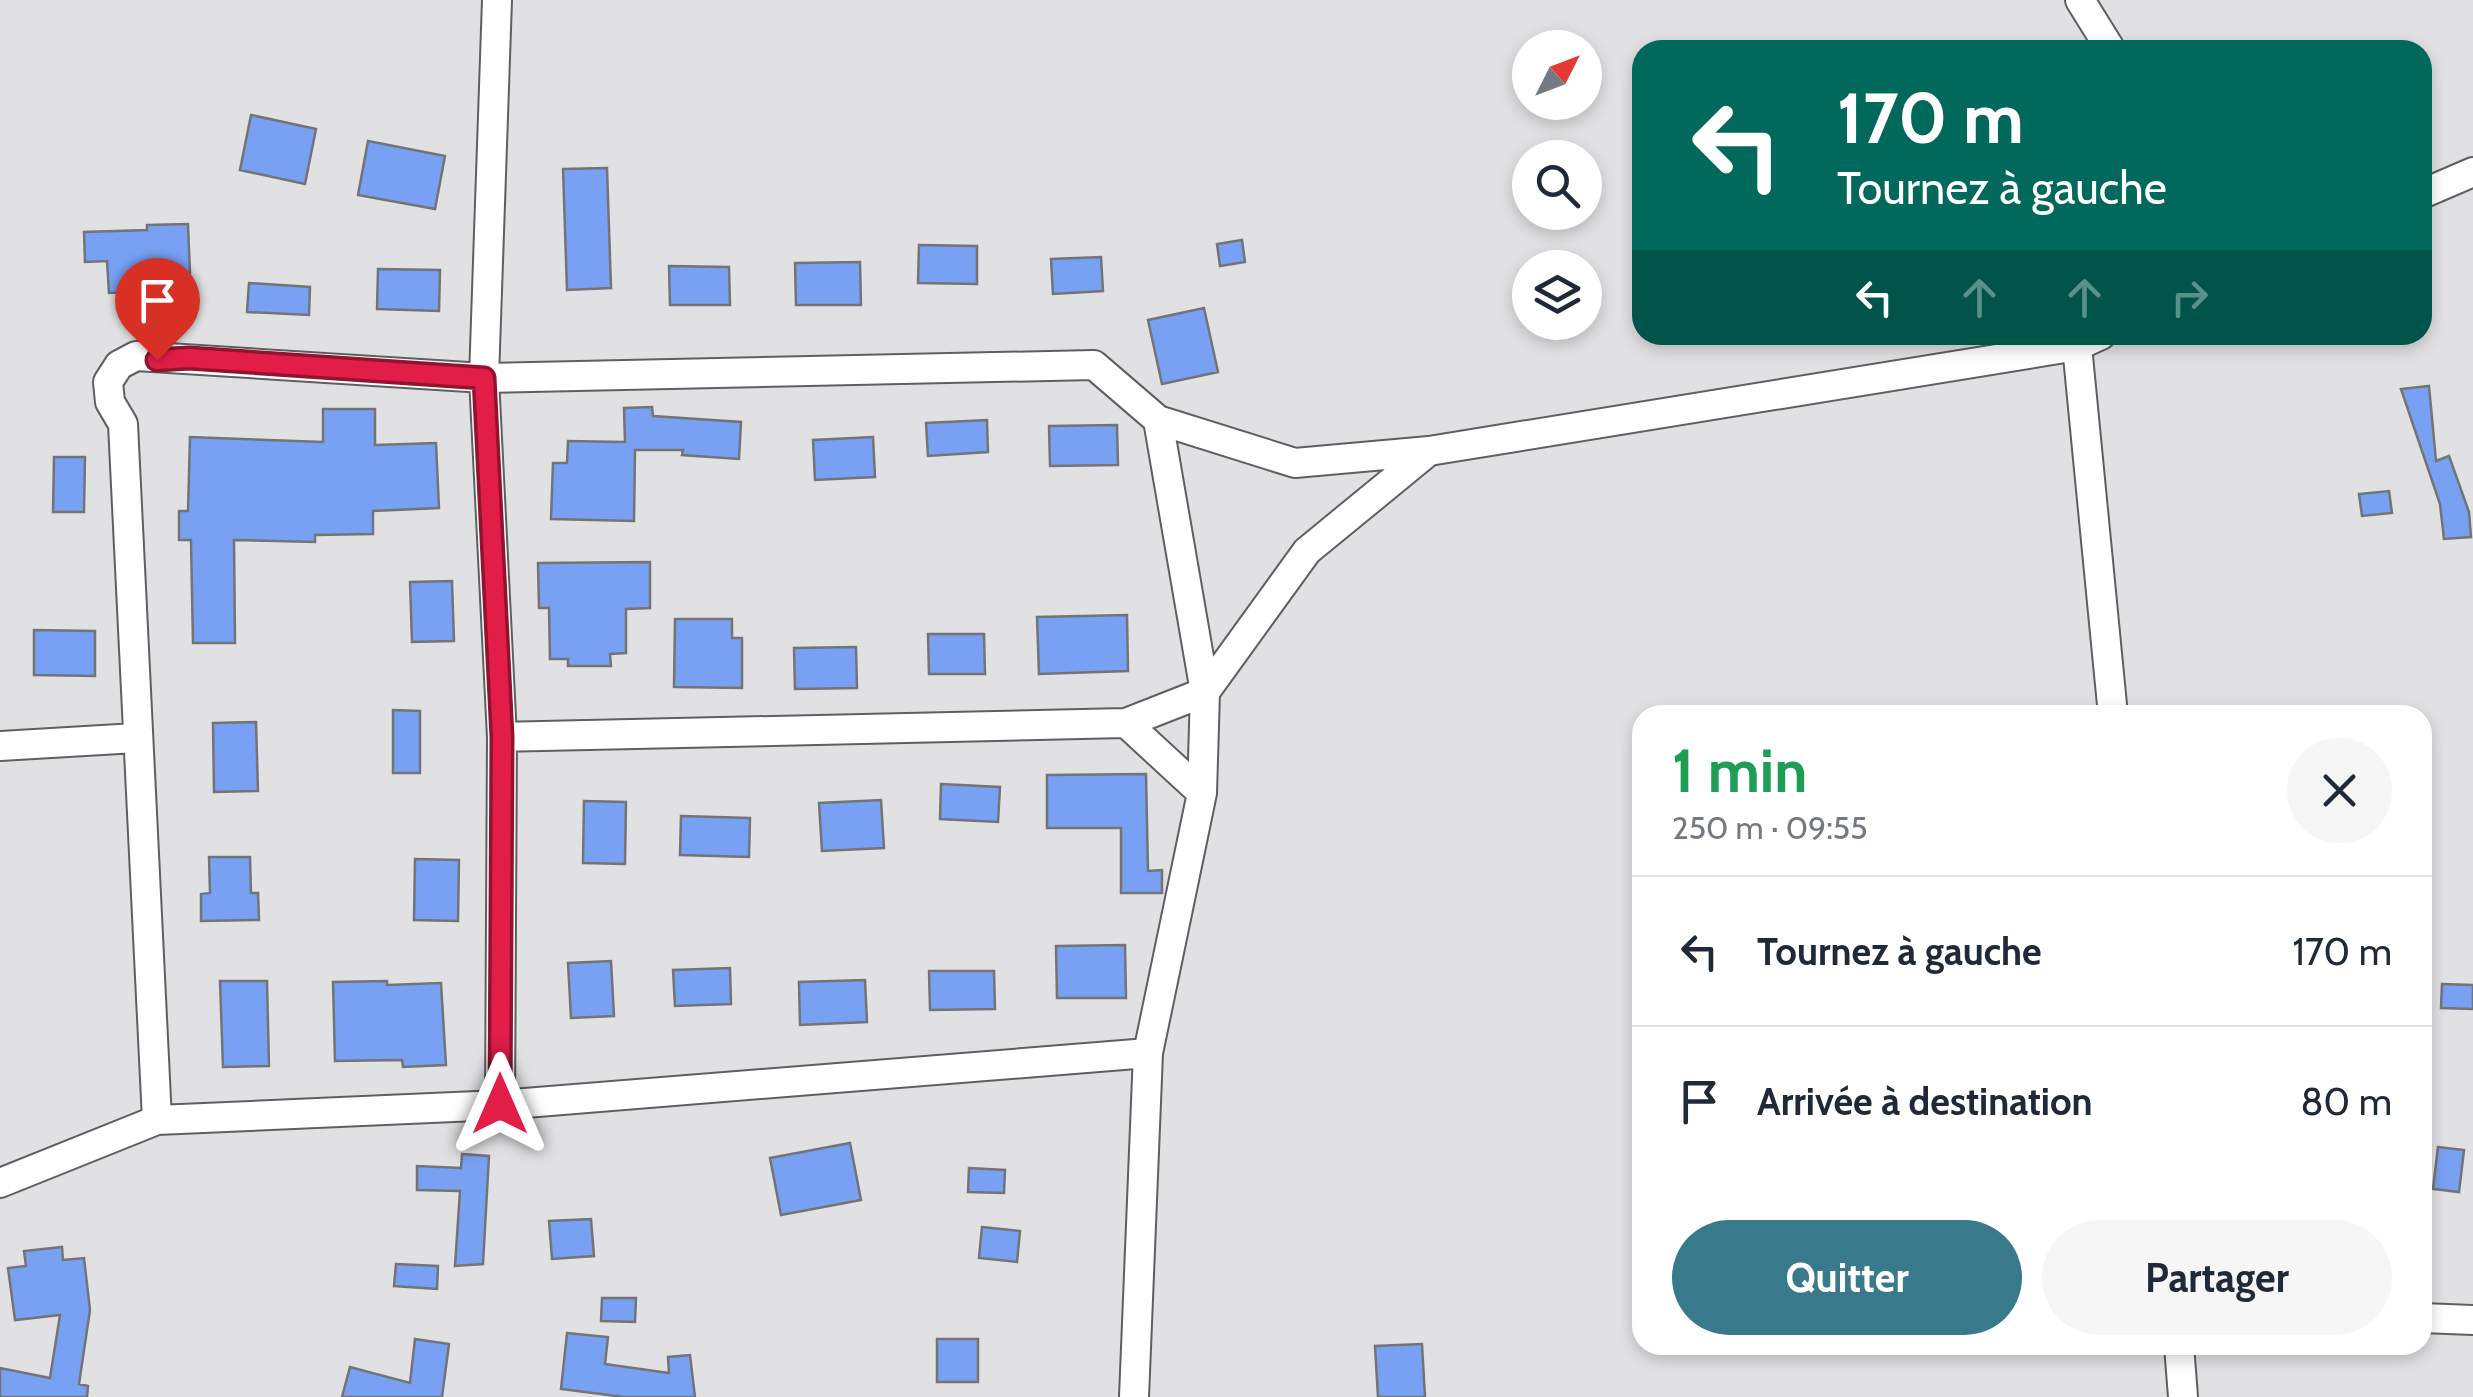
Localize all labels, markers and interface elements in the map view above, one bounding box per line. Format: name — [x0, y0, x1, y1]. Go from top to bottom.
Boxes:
north arrow — [1512, 30, 1602, 120]
map controls — [1512, 30, 1602, 340]
text: 170 m — [1837, 75, 2024, 161]
icon: left — [1672, 80, 1802, 210]
button: search — [1512, 140, 1602, 230]
text: Tournez à gauche — [1837, 161, 2167, 215]
button: layers — [1512, 250, 1602, 340]
pin — [115, 258, 200, 361]
icon: left — [1847, 270, 1902, 325]
icon: ahead — [1952, 270, 2007, 325]
icon: ahead — [2057, 270, 2112, 325]
icon: right — [2162, 270, 2217, 325]
icon: arrive — [130, 273, 185, 328]
text: 1 min — [1672, 734, 1807, 807]
button: close — [2287, 738, 2392, 843]
text: 250 m · 09:55 — [1672, 808, 1868, 847]
icon: left — [1672, 924, 1727, 979]
text: Tournez à gauche — [1757, 928, 2042, 975]
text: 170 m — [2292, 928, 2392, 975]
position arrow — [448, 1052, 552, 1156]
icon: arrive — [1672, 1074, 1727, 1129]
text: Arrivée à destination — [1757, 1078, 2093, 1125]
text: 80 m — [2301, 1078, 2392, 1125]
button: Quitter — [1672, 1220, 2022, 1335]
button: Partager — [2042, 1220, 2392, 1335]

